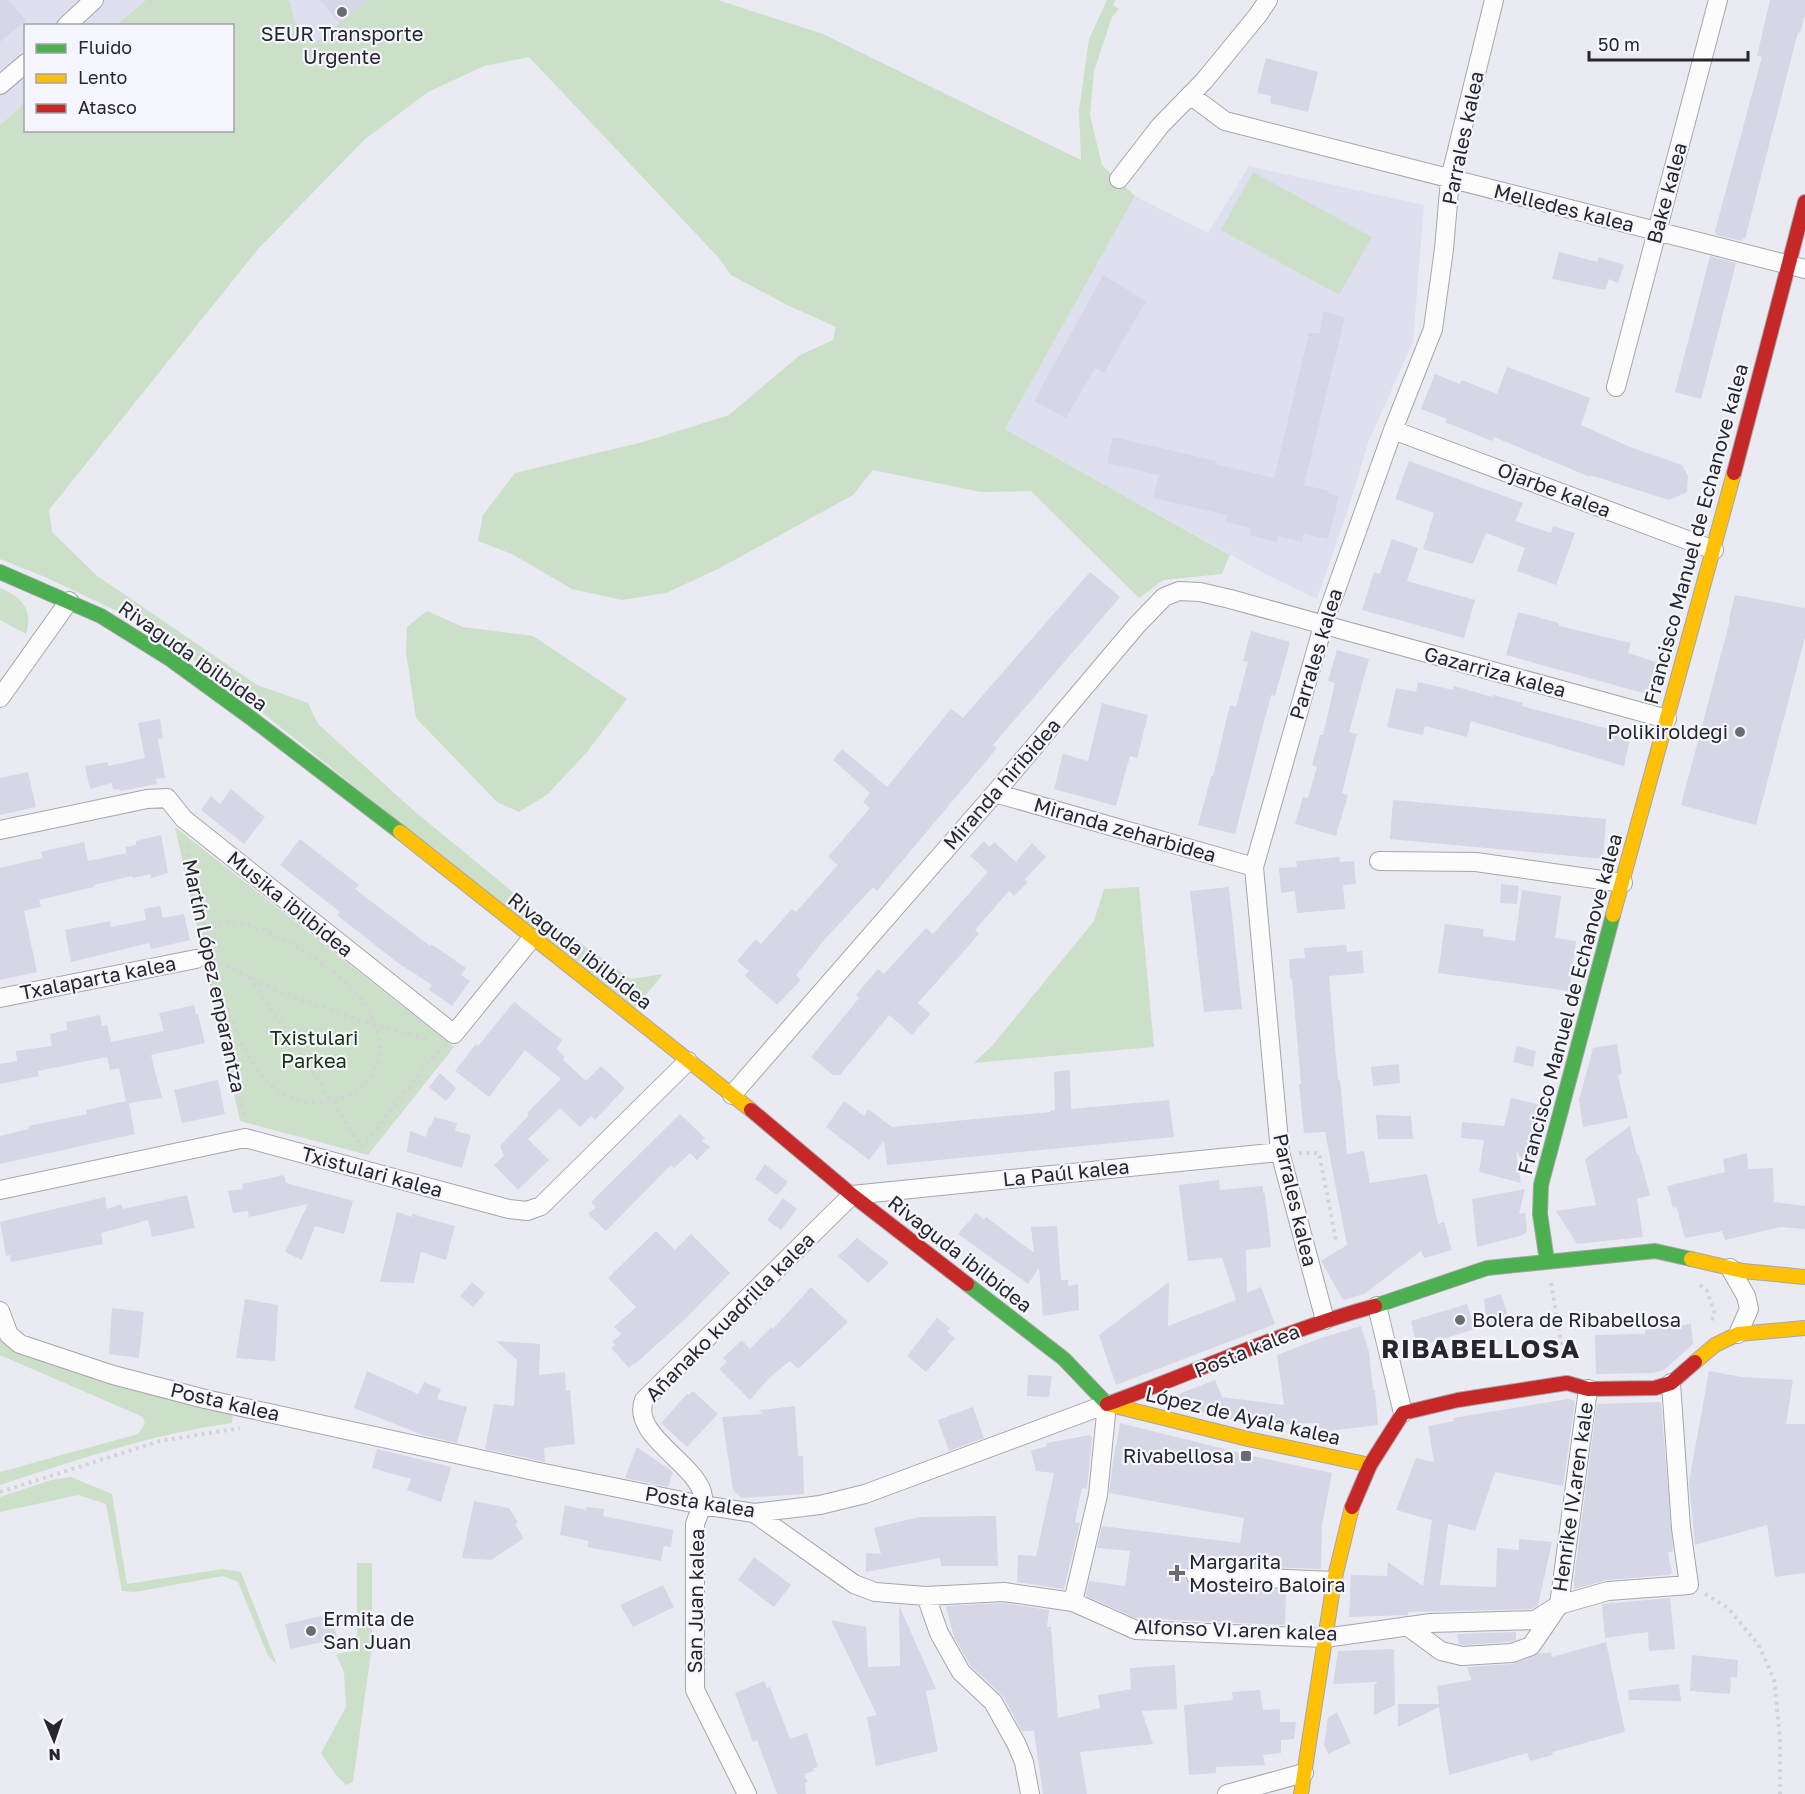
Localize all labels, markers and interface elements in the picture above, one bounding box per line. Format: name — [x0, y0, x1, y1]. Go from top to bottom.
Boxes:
marker: SEUR Transporte Urgente — [335, 5, 349, 19]
place label: SEUR Transporte Urgente — [261, 21, 423, 68]
legend — [24, 24, 234, 132]
scale bar — [1589, 24, 1748, 62]
text: 50 m — [1598, 33, 1640, 55]
text: Fluido — [78, 36, 132, 58]
text: Lento — [78, 66, 127, 88]
street label: Parrales kalea — [1436, 69, 1488, 207]
text: Atasco — [78, 96, 137, 118]
street label: Bake kalea — [1641, 140, 1691, 246]
street label: Melledes kalea — [1491, 178, 1637, 236]
street label: Francisco Manuel de Echanove kalea — [1638, 361, 1752, 707]
street label: Ojarbe kalea — [1494, 456, 1615, 522]
street label: Parrales kalea — [1284, 585, 1346, 722]
street label: Rivaguda ibilbidea — [115, 595, 273, 716]
street label: Gazarriza kalea — [1422, 641, 1569, 702]
street label: Miranda hiribidea — [938, 713, 1065, 854]
place label: Polikiroldegi — [1607, 719, 1728, 743]
marker: Polikiroldegi — [1733, 725, 1747, 739]
street label: Miranda zeharbidea — [1031, 792, 1219, 867]
street label: Francisco Manuel de Echanove kalea — [1512, 831, 1626, 1177]
street label: Musika ibilbidea — [223, 845, 358, 961]
street label: Martín López enparantza — [178, 857, 251, 1095]
street label: Rivaguda ibilbidea — [504, 887, 657, 1014]
street label: Txalaparta kalea — [18, 950, 178, 1004]
park label: Txistulari Parkea — [270, 1025, 358, 1072]
street label: Parrales kalea — [1269, 1131, 1323, 1269]
street label: Txistulari kalea — [299, 1141, 446, 1201]
street label: La Paúl kalea — [1001, 1153, 1130, 1191]
street label: Rivaguda ibilbidea — [884, 1190, 1037, 1317]
street label: Añanako kuadrilla kalea — [640, 1227, 819, 1406]
place label: Bolera de Ribabellosa — [1472, 1307, 1681, 1331]
marker: Bolera de Ribabellosa — [1453, 1313, 1467, 1327]
street label: Posta kalea — [1191, 1318, 1303, 1382]
district label: RIBABELLOSA — [1381, 1333, 1581, 1364]
street label: Posta kalea — [168, 1377, 282, 1425]
street label: López de Ayala kalea — [1143, 1381, 1343, 1449]
street label: Henrike IV.aren kale — [1547, 1400, 1597, 1593]
place label: Rivabellosa — [1123, 1443, 1234, 1467]
marker: Rivabellosa — [1239, 1449, 1253, 1463]
street label: Posta kalea — [643, 1480, 757, 1522]
street label: San Juan kalea — [682, 1528, 708, 1674]
place label: Margarita Mosteiro Baloira — [1189, 1549, 1346, 1596]
marker: Margarita Mosteiro Baloira — [1170, 1566, 1184, 1580]
place label: Ermita de San Juan — [323, 1606, 414, 1653]
street label: Alfonso VI.aren kalea — [1134, 1613, 1338, 1645]
marker: Ermita de San Juan — [304, 1624, 318, 1638]
north arrow — [24, 1710, 84, 1770]
text: N — [48, 1745, 61, 1765]

